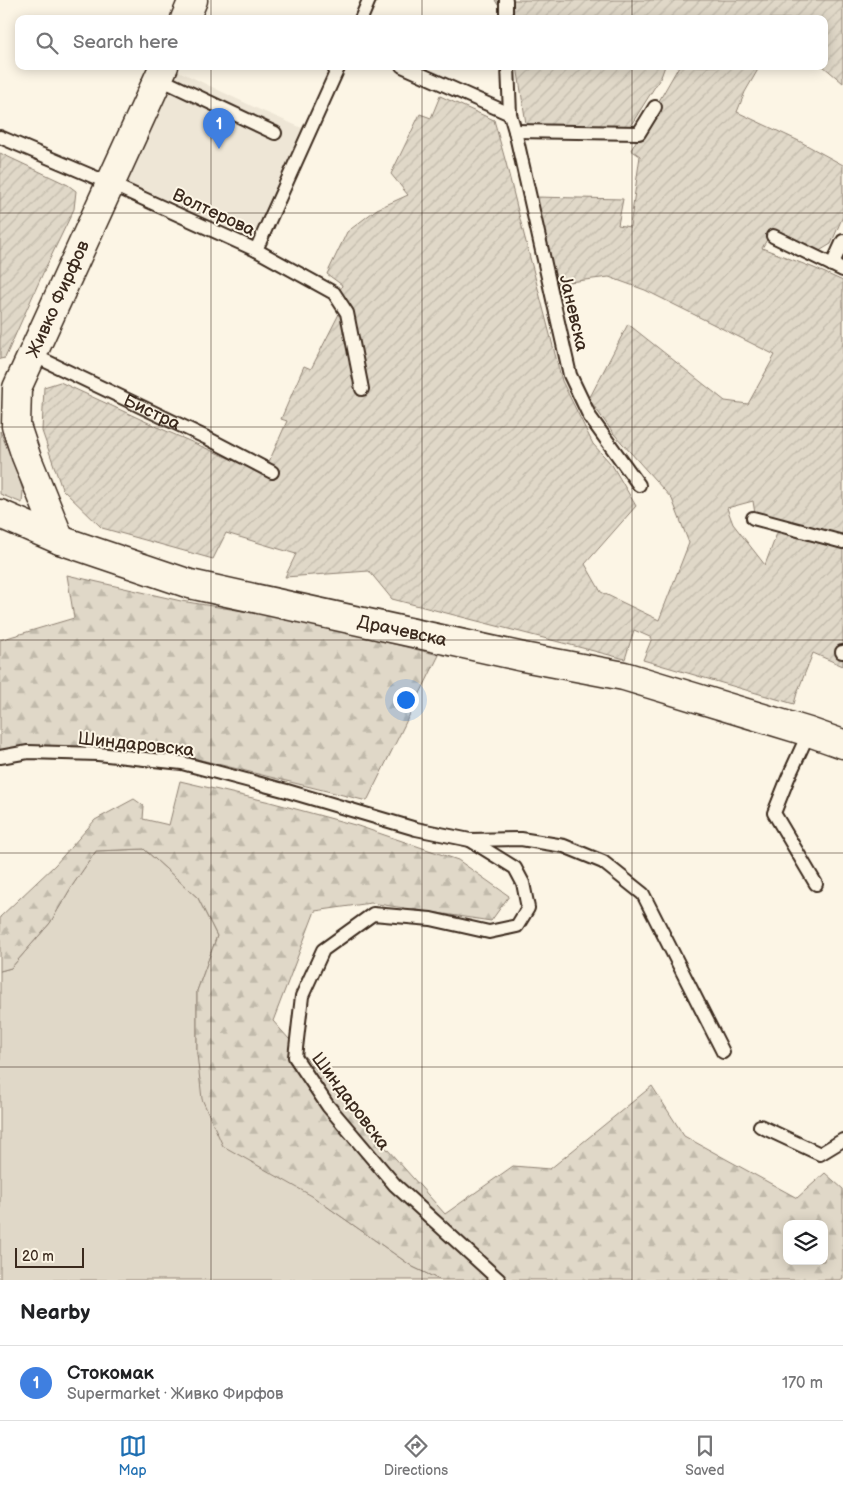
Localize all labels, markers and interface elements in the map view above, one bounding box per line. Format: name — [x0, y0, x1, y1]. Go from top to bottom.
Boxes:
search box — [15, 15, 828, 70]
icon: search — [33, 29, 61, 57]
text: Search here — [73, 31, 178, 54]
pin: 1 — [203, 108, 235, 149]
street label: Волтерова — [169, 184, 259, 241]
street label: Живко Фирфов — [22, 237, 94, 361]
street label: Јаневска — [555, 273, 593, 354]
street label: Бистра — [120, 390, 184, 435]
street label: Драчевска — [355, 611, 449, 651]
your location — [393, 687, 419, 713]
street label: Шиндаровска — [77, 728, 196, 761]
street label: Шиндаровска — [307, 1048, 394, 1155]
map controls — [783, 1220, 828, 1265]
button: layers — [783, 1220, 828, 1265]
scale bar — [15, 1245, 84, 1268]
text: 20 m — [22, 1248, 54, 1265]
text: Nearby — [20, 1300, 90, 1325]
text: Стокомак — [67, 1362, 154, 1385]
text: 1 — [33, 1374, 39, 1393]
text: 170 m — [782, 1374, 823, 1393]
text: Supermarket · Живко Фирфов — [67, 1385, 283, 1404]
tab: Map — [119, 1432, 147, 1479]
tab: Directions — [384, 1432, 448, 1479]
tab: Saved — [685, 1432, 724, 1479]

